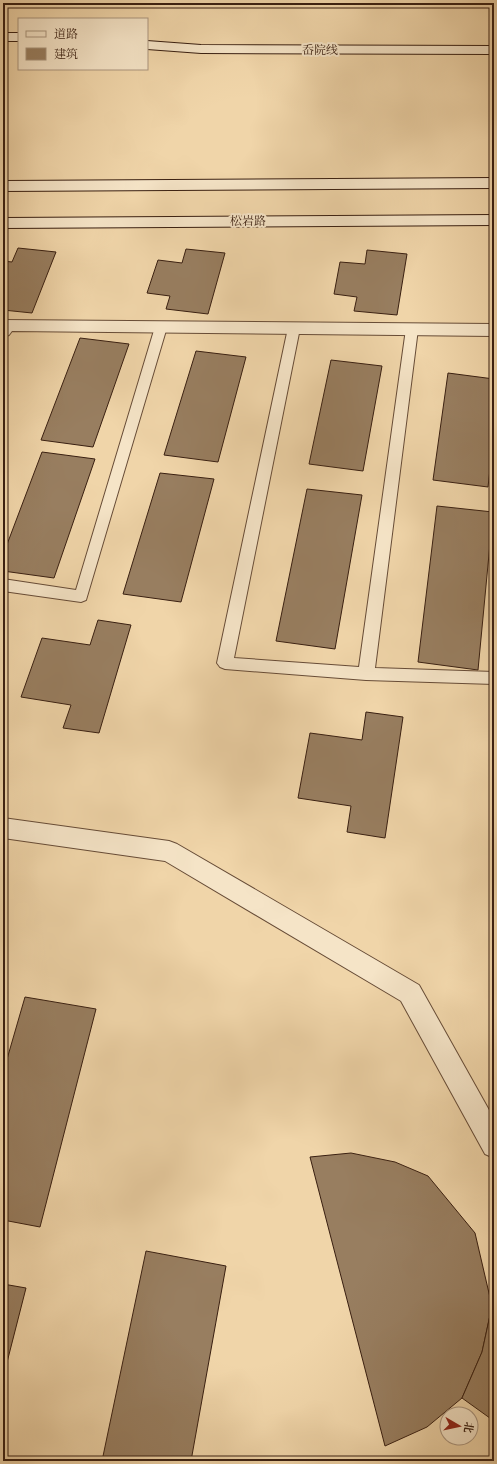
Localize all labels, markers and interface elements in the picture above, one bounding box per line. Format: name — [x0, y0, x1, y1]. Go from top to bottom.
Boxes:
legend — [18, 18, 148, 70]
text: 道路 — [54, 26, 78, 42]
street label: 岙院线 — [302, 42, 338, 58]
text: 建筑 — [54, 46, 78, 62]
street label: 松岩路 — [230, 213, 266, 229]
north arrow — [439, 1406, 479, 1446]
text: 北 — [460, 1421, 477, 1434]

